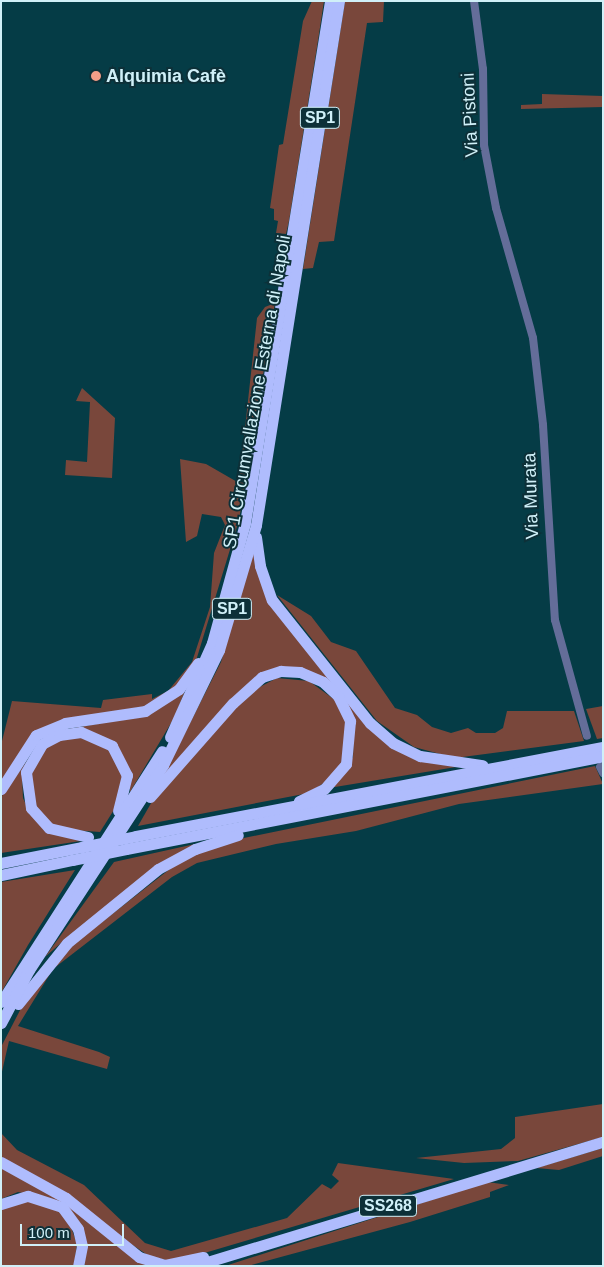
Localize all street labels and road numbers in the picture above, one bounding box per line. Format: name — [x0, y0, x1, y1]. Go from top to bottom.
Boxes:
street label: Via Pistoni — [457, 72, 483, 158]
road number: SP1 — [299, 105, 341, 132]
street label: SP1 Circumvallazione Esterna di Napoli — [219, 233, 295, 551]
street label: Via Murata — [519, 452, 543, 540]
road number: SP1 — [211, 596, 253, 622]
road number: SS268 — [358, 1192, 418, 1220]

